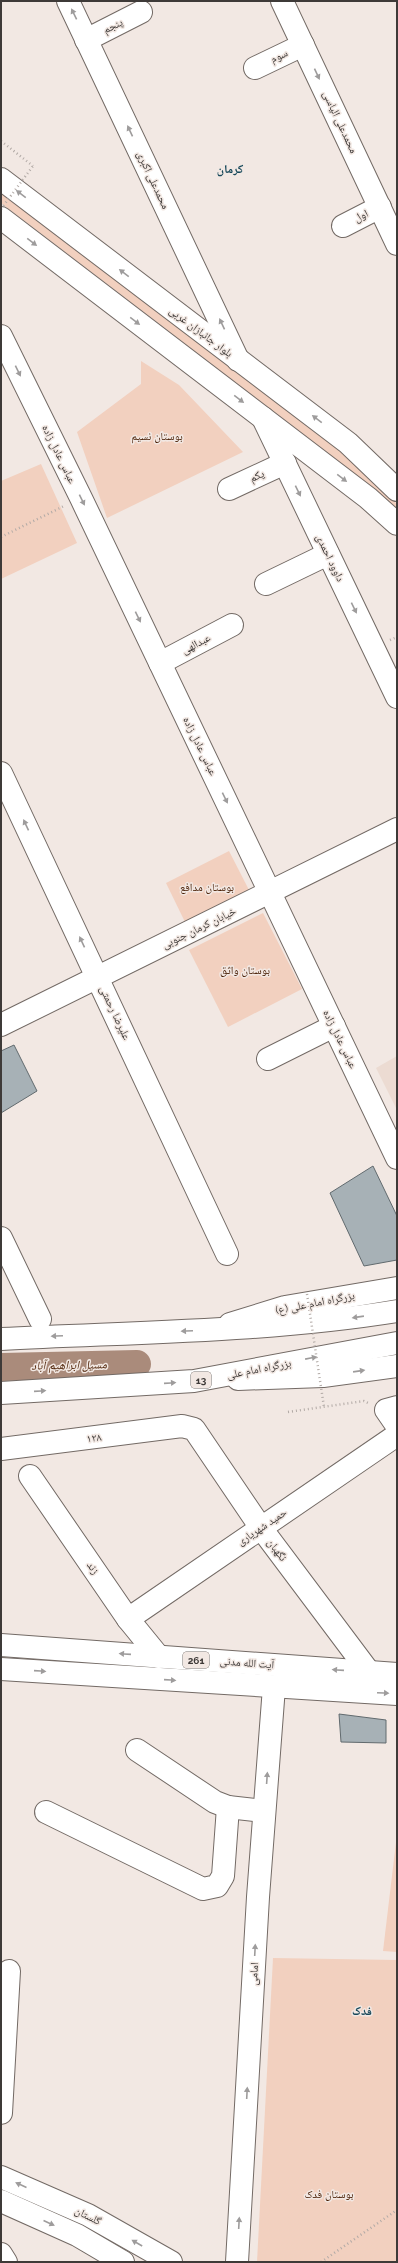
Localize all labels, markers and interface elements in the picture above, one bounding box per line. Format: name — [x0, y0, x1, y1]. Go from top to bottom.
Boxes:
one-way arrow — [71, 8, 77, 19]
street label: پنجم — [101, 16, 126, 37]
street label: سوم — [268, 46, 290, 66]
one-way arrow — [314, 69, 320, 80]
street label: محمدعلی الیاسی — [320, 89, 360, 155]
one-way arrow — [127, 125, 133, 137]
street label: محمدعلی اکبری — [134, 149, 172, 211]
district label: کرمان — [217, 162, 244, 177]
one-way arrow — [15, 190, 26, 198]
street label: اول — [352, 207, 370, 225]
one-way arrow — [27, 238, 37, 246]
one-way arrow — [119, 269, 129, 277]
street label: بلوار جانبازان غربی — [167, 304, 235, 360]
one-way arrow — [130, 316, 141, 325]
one-way arrow — [219, 319, 225, 330]
one-way arrow — [15, 365, 21, 377]
one-way arrow — [233, 395, 244, 404]
one-way arrow — [311, 415, 322, 423]
street label: عباس عادل زاده — [39, 423, 79, 486]
park label: بوستان نسیم — [131, 430, 183, 444]
street label: یکم — [248, 467, 267, 486]
one-way arrow — [337, 474, 348, 483]
one-way arrow — [295, 485, 301, 497]
one-way arrow — [79, 494, 85, 506]
street label: داوود احمدی — [313, 532, 347, 584]
one-way arrow — [351, 603, 357, 614]
one-way arrow — [135, 611, 141, 623]
street label: عبدالهی — [179, 631, 213, 657]
street label: عباس عادل زاده — [180, 715, 220, 778]
one-way arrow — [222, 792, 228, 803]
one-way arrow — [23, 819, 29, 831]
park label: بوستان مدافع — [180, 881, 234, 894]
street label: خیابان کرمان جنوبی — [160, 904, 238, 952]
one-way arrow — [79, 937, 85, 948]
park label: بوستان واثق — [220, 964, 270, 977]
street label: علیرضا رحمتی — [97, 984, 133, 1043]
street label: عباس عادل زاده — [320, 1008, 360, 1071]
street label: بزرگراه امام علی (ع) — [274, 1289, 356, 1317]
one-way arrow — [352, 1314, 365, 1320]
one-way arrow — [180, 1328, 193, 1334]
one-way arrow — [51, 1332, 63, 1339]
one-way arrow — [305, 1355, 318, 1361]
street label: بزرگراه امام علی — [226, 1356, 292, 1382]
water label: مسیل ابراهیم آباد — [31, 1357, 107, 1374]
one-way arrow — [353, 1368, 365, 1374]
road number: 13 — [191, 1372, 211, 1388]
one-way arrow — [164, 1379, 176, 1386]
one-way arrow — [34, 1387, 46, 1394]
street label: ۱۲۸ — [86, 1431, 102, 1445]
street label: حمید شهریاری — [235, 1506, 289, 1548]
street label: نگهبان — [264, 1536, 290, 1564]
street label: زند — [84, 1559, 102, 1577]
one-way arrow — [119, 1651, 131, 1658]
road number: 261 — [183, 1652, 209, 1668]
street label: آیت الله مدنی — [219, 1655, 275, 1671]
one-way arrow — [332, 1667, 344, 1674]
one-way arrow — [34, 1668, 46, 1675]
one-way arrow — [164, 1676, 176, 1683]
one-way arrow — [377, 1689, 389, 1696]
one-way arrow — [263, 1772, 270, 1784]
one-way arrow — [252, 1943, 258, 1956]
street label: امامی — [247, 1962, 261, 1986]
district label: فدک — [352, 2004, 372, 2018]
one-way arrow — [243, 2087, 250, 2099]
one-way arrow — [15, 2182, 26, 2188]
park label: بوستان فدک — [304, 2188, 354, 2201]
street label: گلستان — [73, 2204, 104, 2228]
one-way arrow — [236, 2217, 243, 2229]
one-way arrow — [44, 2220, 56, 2226]
one-way arrow — [131, 2239, 143, 2246]

